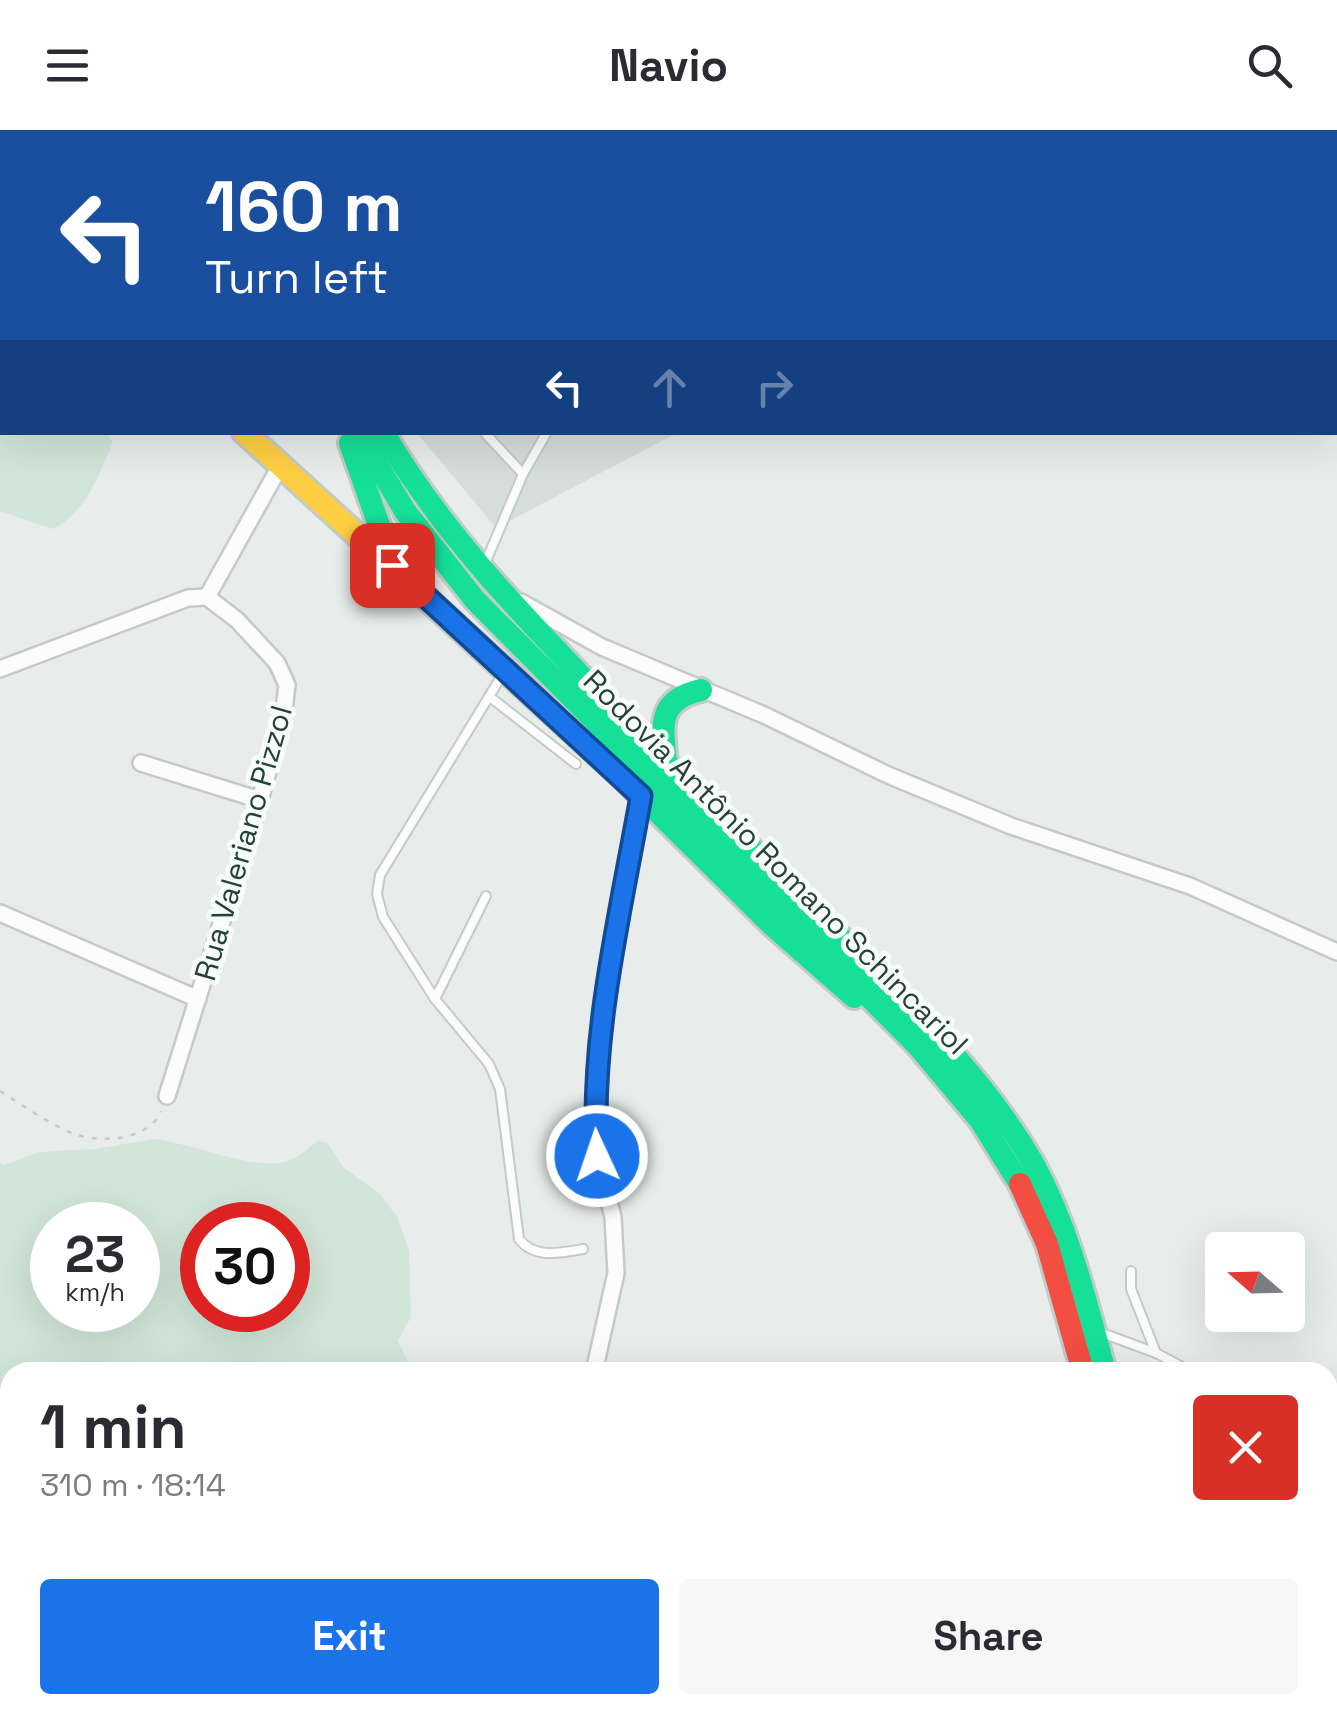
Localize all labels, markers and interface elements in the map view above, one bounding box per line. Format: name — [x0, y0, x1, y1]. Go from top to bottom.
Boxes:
text: Navio — [609, 37, 728, 94]
icon: menu — [40, 38, 95, 93]
icon: search — [1242, 38, 1297, 93]
text: 160 m — [205, 162, 403, 251]
icon: left — [40, 170, 170, 300]
text: Turn left — [205, 249, 388, 306]
icon: left — [537, 360, 592, 415]
icon: ahead — [642, 360, 697, 415]
icon: right — [747, 360, 802, 415]
pin — [350, 523, 435, 608]
icon: arrive — [365, 538, 420, 593]
street label: Rodovia Antônio Romano Schincariol — [575, 661, 977, 1063]
street label: Rua Valeriano Pizzol — [185, 701, 301, 985]
position arrow — [545, 1104, 649, 1208]
speed limit sign: 30 — [180, 1202, 310, 1332]
text: 23 — [65, 1223, 125, 1287]
north arrow — [1205, 1232, 1305, 1332]
map controls — [1205, 1232, 1305, 1332]
text: km/h — [65, 1276, 125, 1308]
text: 1 min — [40, 1389, 187, 1466]
button: close — [1193, 1395, 1298, 1500]
text: 310 m · 18:14 — [40, 1465, 226, 1505]
button: Exit — [40, 1579, 659, 1694]
button: Share — [679, 1579, 1298, 1694]

